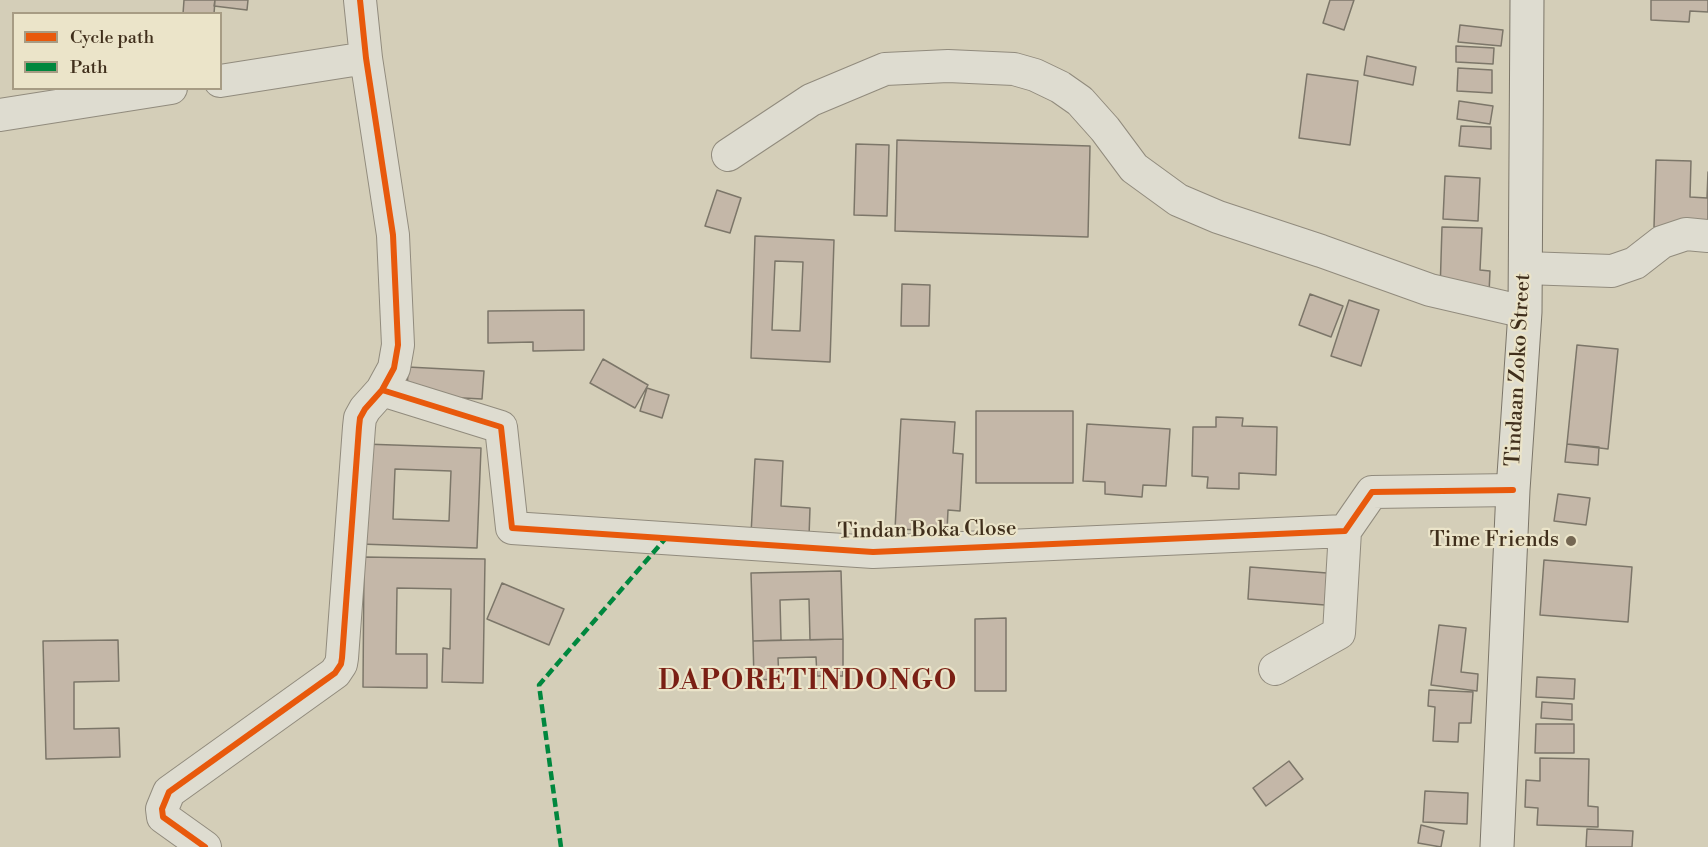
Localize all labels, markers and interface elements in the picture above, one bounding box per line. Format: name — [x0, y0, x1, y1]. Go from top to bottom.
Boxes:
legend — [12, 12, 222, 90]
text: Cycle path — [70, 26, 154, 49]
text: Path — [70, 56, 108, 79]
street label: Tindaan Zoko Street — [1501, 273, 1537, 467]
street label: Tindan Boka Close — [837, 517, 1017, 545]
place label: Time Friends — [1430, 528, 1559, 554]
marker: Time Friends — [1564, 534, 1578, 548]
district label: DAPORETINDONGO — [658, 667, 958, 699]

